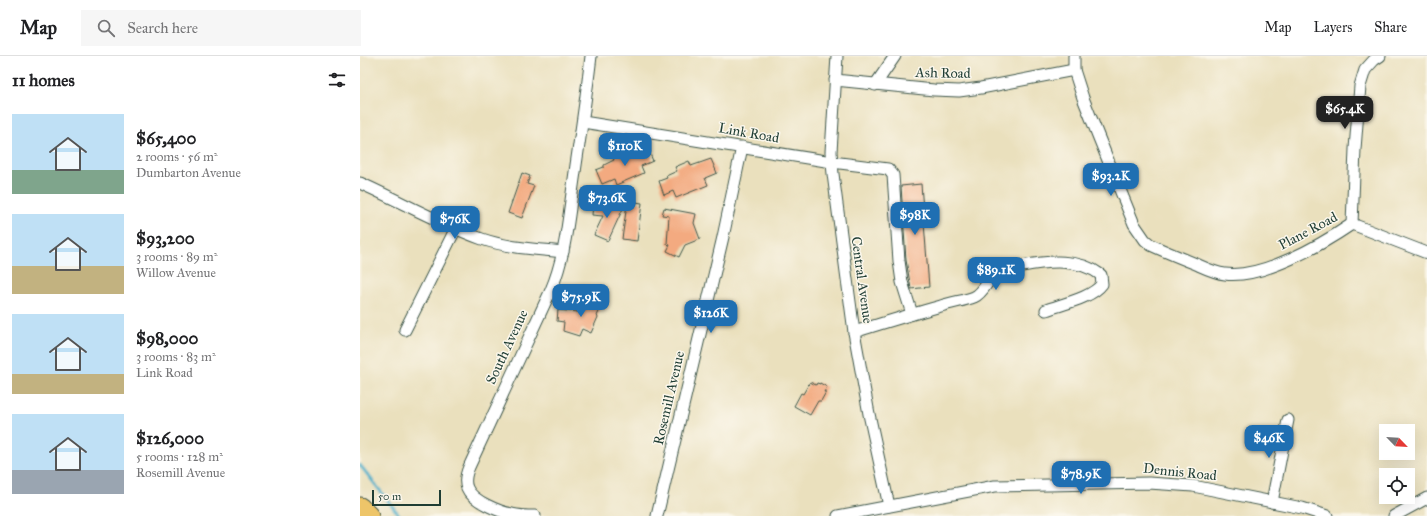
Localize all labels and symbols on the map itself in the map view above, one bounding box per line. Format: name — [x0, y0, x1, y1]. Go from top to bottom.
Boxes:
street label: Ash Road — [914, 64, 971, 82]
pin: $65.4K — [1312, 96, 1378, 130]
street label: Link Road — [717, 119, 781, 147]
pin: $110K — [597, 133, 653, 167]
pin: $93.2K — [1078, 163, 1144, 197]
pin: $73.6K — [574, 185, 640, 219]
pin: $98K — [891, 202, 939, 236]
pin: $76K — [431, 206, 479, 240]
street label: Plane Road — [1276, 208, 1340, 254]
street label: Central Avenue — [847, 235, 877, 325]
pin: $89.1K — [963, 257, 1029, 291]
pin: $75.9K — [548, 284, 614, 318]
pin: $126K — [683, 300, 739, 334]
street label: South Avenue — [482, 307, 532, 387]
street label: Rosemill Avenue — [650, 349, 688, 447]
north arrow — [1379, 424, 1415, 460]
pin: $46K — [1245, 425, 1293, 459]
street label: Dennis Road — [1142, 460, 1218, 484]
pin: $78.9K — [1048, 461, 1114, 495]
scale bar — [372, 488, 441, 507]

